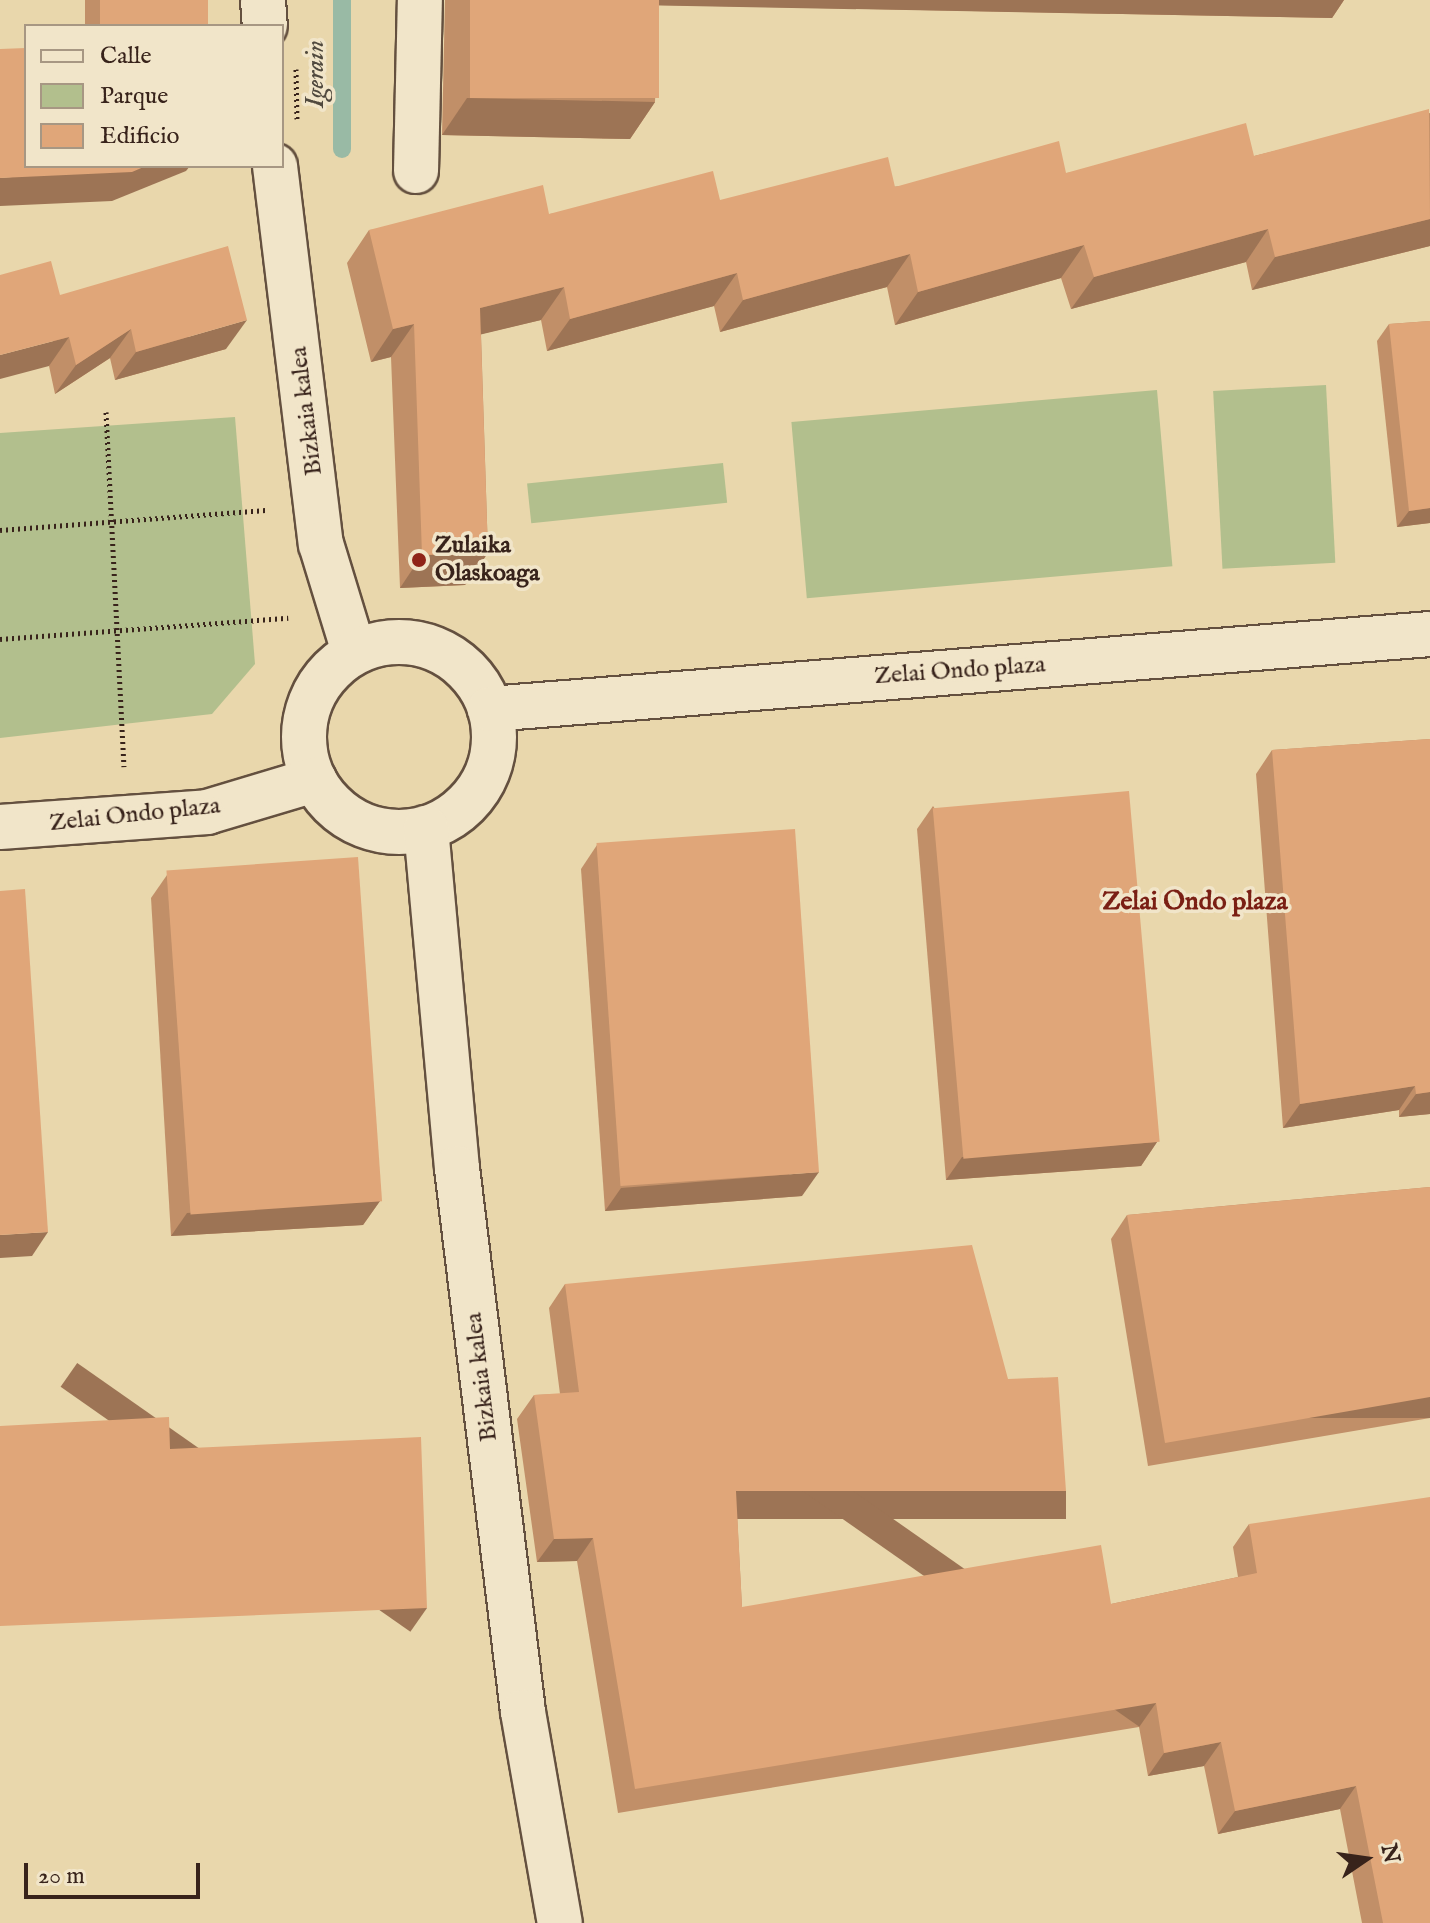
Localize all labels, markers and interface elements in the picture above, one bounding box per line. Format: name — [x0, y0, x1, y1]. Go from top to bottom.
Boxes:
legend — [24, 24, 284, 168]
water label: Igerain — [300, 40, 332, 108]
text: Calle — [100, 41, 152, 72]
text: Parque — [100, 81, 168, 112]
text: Edificio — [100, 121, 179, 152]
street label: Bizkaia kalea — [285, 345, 329, 477]
place label: Zulaika Olaskoaga — [435, 532, 540, 588]
marker: Zulaika Olaskoaga — [410, 551, 428, 569]
street label: Zelai Ondo plaza — [873, 651, 1047, 691]
street label: Zelai Ondo plaza — [48, 792, 222, 838]
district label: Zelai Ondo plaza — [1102, 886, 1288, 918]
street label: Bizkaia kalea — [460, 1311, 504, 1443]
north arrow — [1326, 1819, 1406, 1899]
text: N — [1374, 1841, 1405, 1866]
scale bar — [28, 1847, 204, 1897]
text: 20 m — [38, 1861, 85, 1892]

